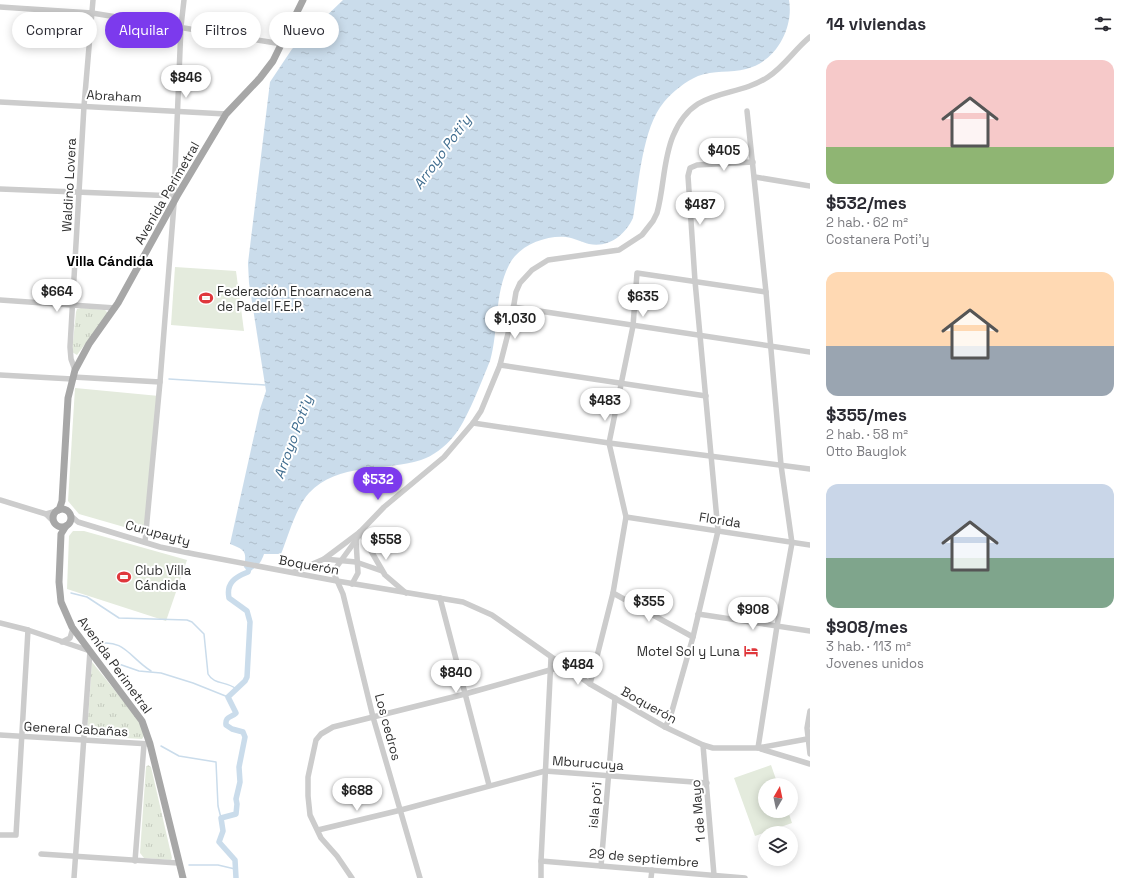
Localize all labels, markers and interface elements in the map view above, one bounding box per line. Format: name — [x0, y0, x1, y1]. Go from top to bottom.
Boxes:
chip: Comprar — [12, 12, 97, 48]
chip: Alquilar — [105, 12, 183, 48]
chip: Filtros — [191, 12, 261, 48]
chip: Nuevo — [269, 12, 339, 48]
text: 14 viviendas — [826, 13, 926, 35]
icon: filters — [1092, 13, 1114, 35]
pin: $846 — [162, 65, 210, 99]
text: $846 — [170, 69, 202, 86]
street label: Abraham — [86, 86, 142, 106]
icon: home — [934, 86, 1006, 158]
water label: Arroyo Poti'y — [409, 110, 476, 193]
street label: Waldino Lovera — [58, 137, 80, 232]
street label: Avenida Perimetral — [131, 138, 203, 248]
pin: $405 — [700, 138, 748, 172]
text: $405 — [708, 142, 740, 159]
pin: $487 — [676, 192, 724, 226]
text: $532/mes — [826, 192, 907, 214]
text: $487 — [684, 196, 716, 213]
text: 2 hab. · 62 m² — [826, 214, 908, 231]
text: Costanera Poti'y — [826, 231, 929, 248]
district label: Villa Cándida — [67, 252, 153, 270]
pin: $664 — [33, 279, 81, 313]
text: $664 — [41, 283, 73, 300]
place label: Federación Encarnacena de Padel F.E.P. — [217, 283, 372, 315]
pin: $635 — [619, 284, 667, 318]
text: $635 — [627, 288, 659, 305]
sports icon: Federación Encarnacena de Padel F.E.P. — [198, 290, 214, 306]
icon: home — [934, 298, 1006, 370]
pin: $1,030 — [482, 306, 548, 340]
text: $1,030 — [494, 310, 536, 327]
pin: $483 — [581, 388, 629, 422]
water label: Arroyo Poti'y — [270, 392, 317, 481]
text: $483 — [589, 392, 621, 409]
text: $355/mes — [826, 404, 907, 426]
text: 2 hab. · 58 m² — [826, 426, 908, 443]
text: Otto Bauglok — [826, 443, 907, 460]
pin: $532 — [354, 467, 402, 501]
text: $532 — [362, 471, 394, 488]
street label: Florida — [698, 508, 743, 532]
icon: home — [934, 510, 1006, 582]
street label: Curupayty — [124, 516, 192, 550]
pin: $558 — [362, 527, 410, 561]
text: $558 — [370, 531, 402, 548]
street label: Boquerón — [277, 551, 341, 579]
place label: Club Villa Cándida — [135, 562, 192, 594]
sports icon: Club Villa Cándida — [116, 569, 132, 585]
pin: $355 — [625, 589, 673, 623]
text: $355 — [633, 593, 665, 610]
pin: $908 — [729, 597, 777, 631]
text: $908 — [737, 601, 769, 618]
street label: Avenida Perimetral — [74, 613, 156, 717]
text: $908/mes — [826, 616, 908, 638]
text: 3 hab. · 113 m² — [826, 638, 911, 655]
place label: Motel Sol y Luna — [637, 643, 741, 660]
hotel icon: Motel Sol y Luna — [743, 643, 759, 659]
pin: $484 — [554, 652, 602, 686]
text: Jovenes unidos — [826, 655, 924, 672]
text: $484 — [562, 656, 594, 673]
pin: $840 — [432, 660, 480, 694]
text: $840 — [440, 664, 472, 681]
street label: Boquerón — [618, 683, 680, 727]
street label: Los cedros — [371, 692, 405, 763]
street label: General Cabañas — [23, 718, 129, 740]
street label: Mburucuya — [552, 752, 625, 774]
pin: $688 — [333, 778, 381, 812]
north arrow — [758, 778, 798, 818]
map controls — [758, 778, 798, 866]
street label: 1 de Mayo — [687, 779, 709, 843]
street label: isla po'i — [585, 781, 605, 829]
text: $688 — [341, 782, 373, 799]
button: layers — [758, 826, 798, 866]
street label: 29 de septiembre — [588, 845, 700, 871]

